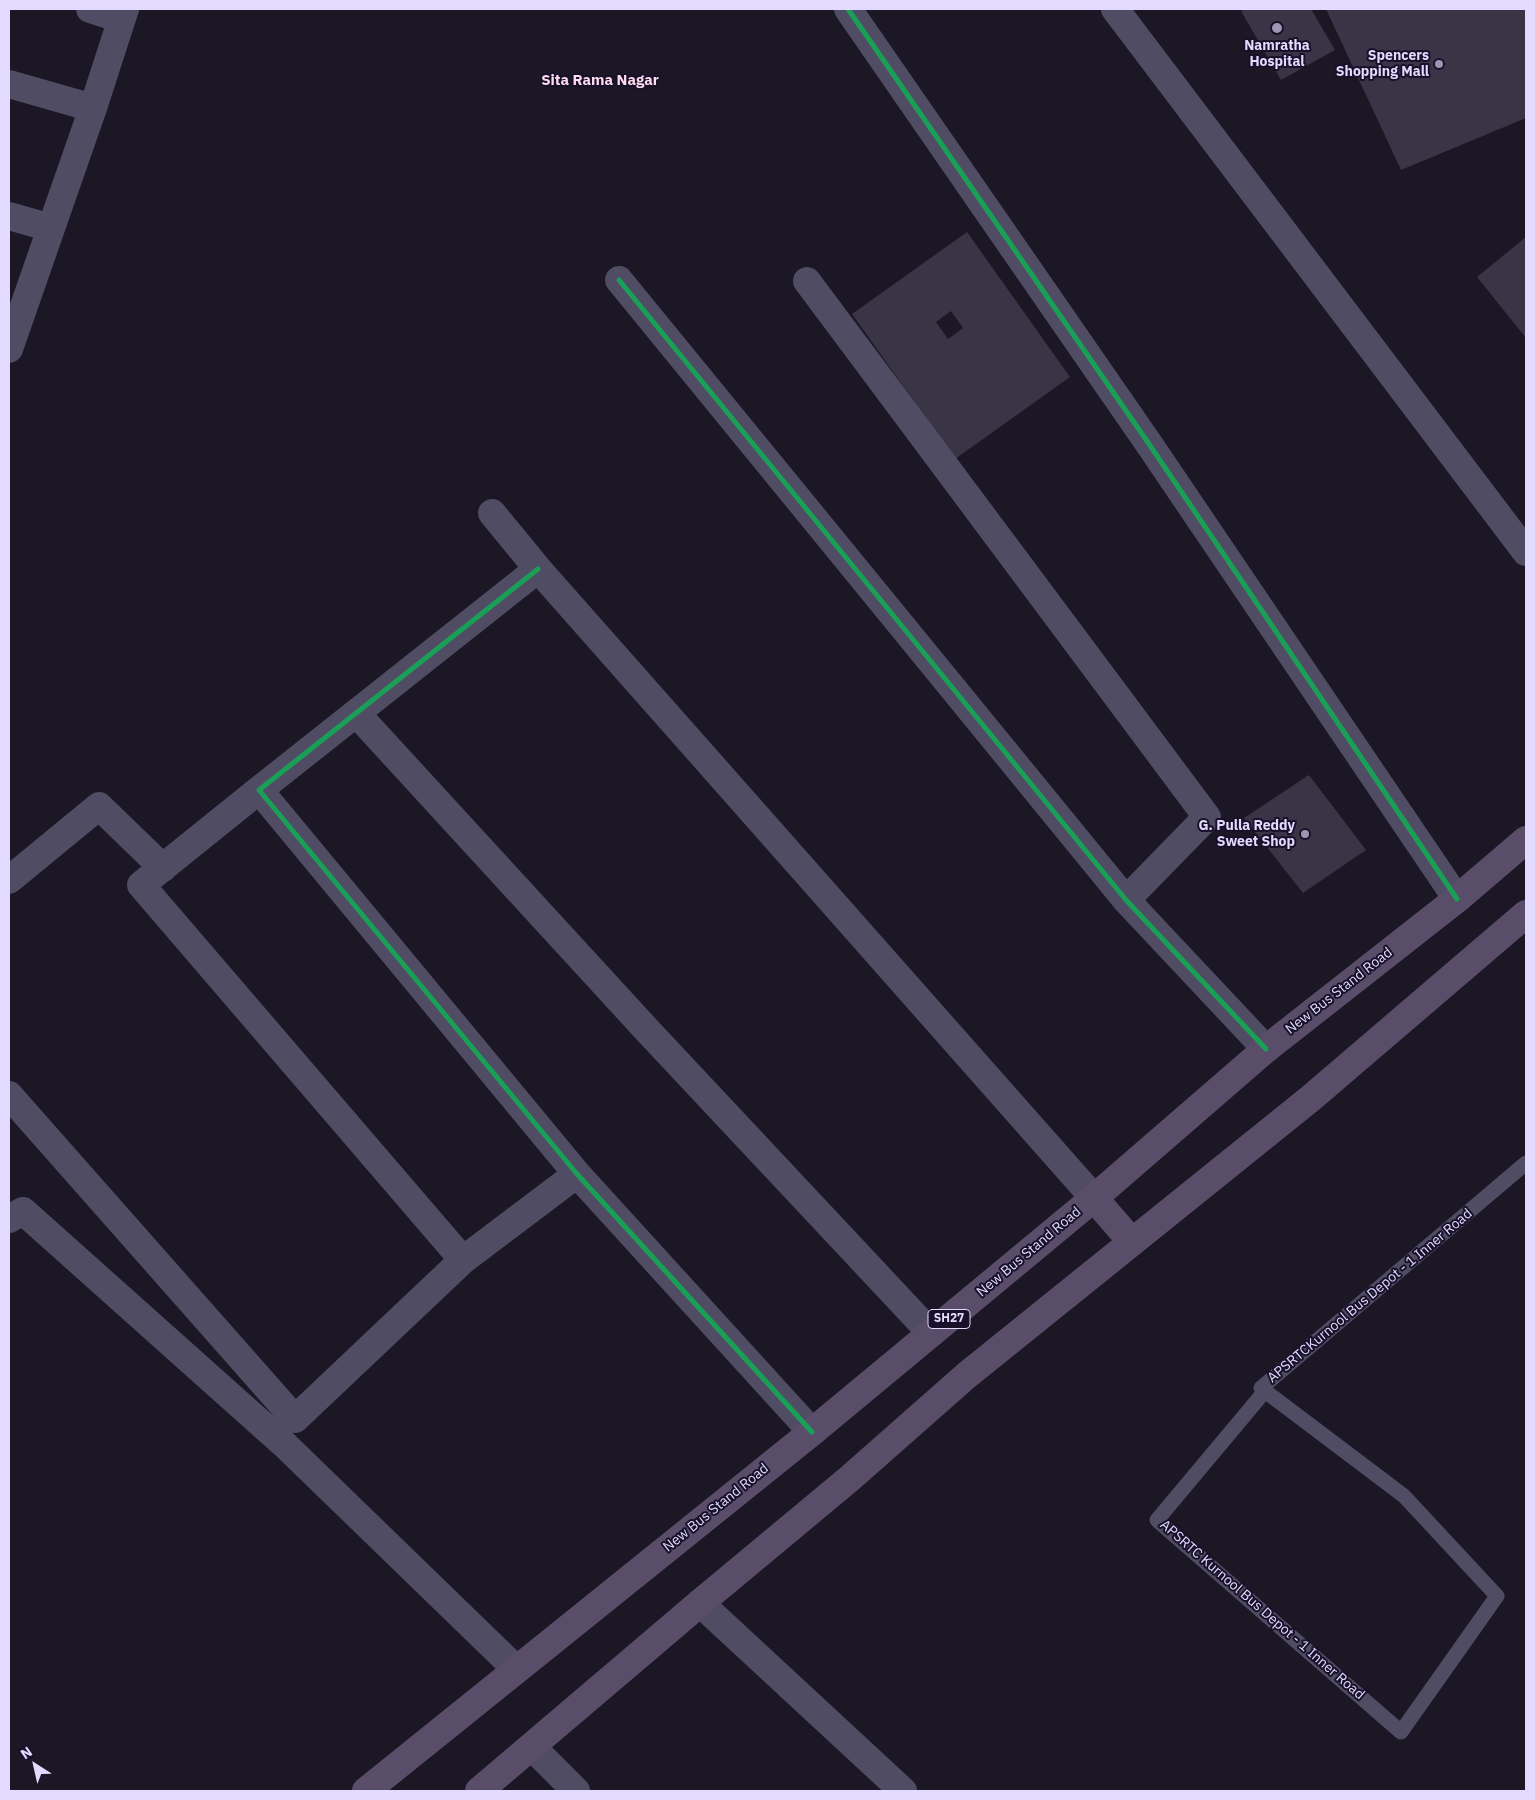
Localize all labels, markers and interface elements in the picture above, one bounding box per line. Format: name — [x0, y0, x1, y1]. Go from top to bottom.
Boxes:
marker: Namratha Hospital — [1270, 21, 1284, 35]
place label: Namratha Hospital — [1244, 38, 1310, 70]
place label: Spencers Shopping Mall — [1336, 48, 1429, 80]
marker: Spencers Shopping Mall — [1433, 58, 1445, 70]
district label: Sita Rama Nagar — [541, 72, 659, 90]
place label: G. Pulla Reddy Sweet Shop — [1199, 818, 1295, 850]
marker: G. Pulla Reddy Sweet Shop — [1299, 828, 1311, 840]
street label: New Bus Stand Road — [1282, 944, 1396, 1038]
street label: New Bus Stand Road — [973, 1204, 1085, 1300]
street label: APSRTCKurnool Bus Depot - 1 Inner Road — [1264, 1205, 1476, 1387]
road number: SH27 — [928, 1310, 970, 1328]
street label: New Bus Stand Road — [660, 1460, 772, 1556]
street label: APSRTC Kurnool Bus Depot - 1 Inner Road — [1156, 1517, 1368, 1703]
north arrow — [10, 1740, 60, 1790]
text: N — [17, 1742, 36, 1763]

